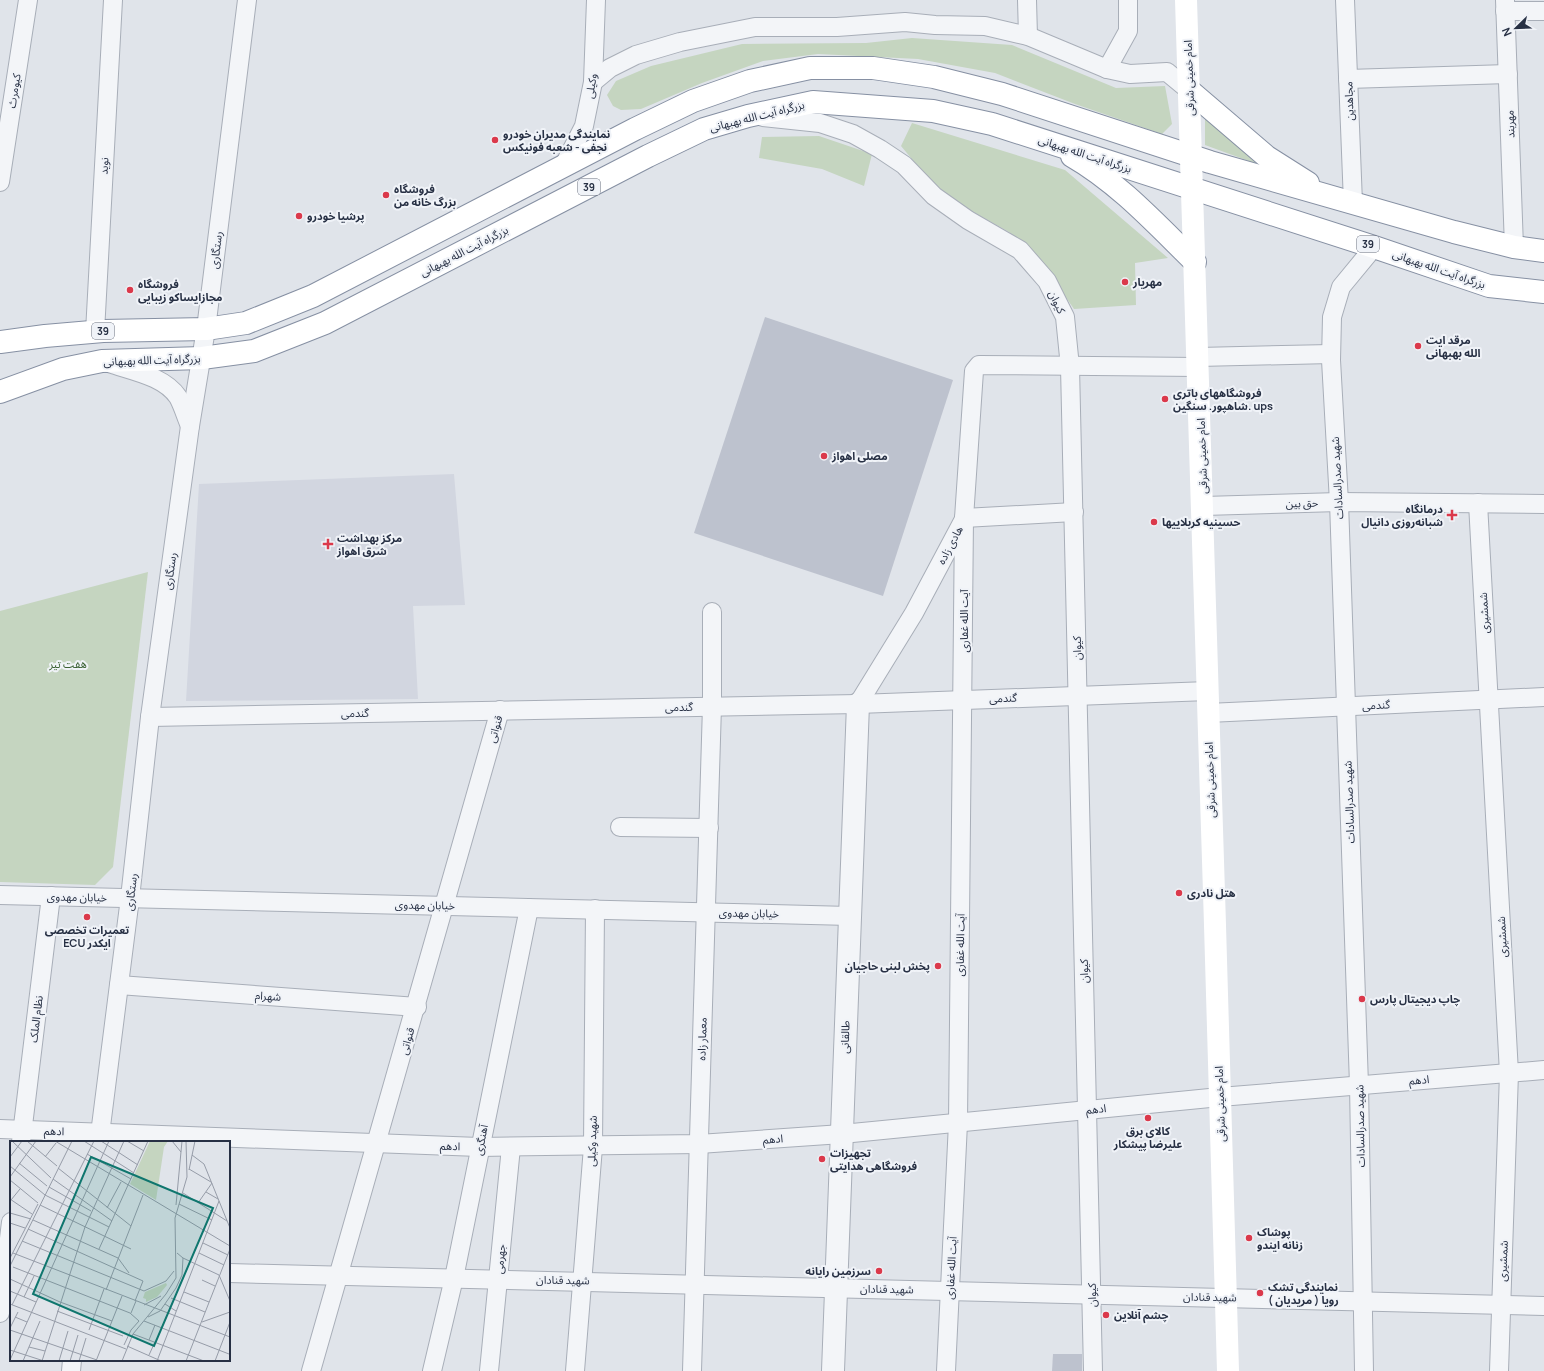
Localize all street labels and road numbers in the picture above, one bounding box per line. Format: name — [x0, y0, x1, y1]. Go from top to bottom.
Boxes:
street label: امام خمینی شرقی — [1180, 40, 1198, 116]
street label: کیومرث — [3, 72, 24, 109]
street label: وکیلی — [581, 72, 600, 99]
street label: مجاهدین — [1340, 81, 1357, 121]
street label: بزرگراه آیت الله بهبهانی — [708, 96, 806, 135]
street label: مهربند — [1502, 110, 1518, 138]
street label: بزرگراه آیت الله بهبهانی — [1037, 131, 1134, 176]
street label: نوید — [96, 157, 111, 175]
road number: 39 — [578, 179, 600, 195]
street label: بزرگراه آیت الله بهبهانی — [417, 222, 511, 279]
street label: رستگاری — [206, 230, 225, 270]
road number: 39 — [1357, 236, 1379, 252]
street label: بزرگراه آیت الله بهبهانی — [1391, 246, 1488, 292]
street label: کیوان — [1045, 288, 1070, 316]
road number: 39 — [92, 323, 114, 339]
street label: بزرگراه آیت الله بهبهانی — [103, 350, 201, 369]
street label: امام خمینی شرقی — [1193, 418, 1211, 494]
street label: شهید صدرالسادات — [1327, 436, 1346, 520]
street label: حق بین — [1285, 494, 1319, 511]
street label: هادی زاده — [933, 523, 966, 567]
street label: رستگاری — [159, 551, 180, 591]
street label: آیت الله غفاری — [956, 589, 971, 653]
street label: شمشیری — [1475, 592, 1492, 634]
street label: کیوان — [1069, 635, 1084, 660]
street label: گندمی — [989, 689, 1018, 705]
street label: گندمی — [1362, 696, 1391, 713]
street label: گندمی — [665, 699, 694, 714]
street label: گندمی — [341, 705, 370, 720]
street label: قنواتی — [483, 713, 506, 744]
street label: امام خمینی شرقی — [1201, 742, 1219, 818]
street label: شهید صدرالسادات — [1340, 760, 1357, 844]
street label: رستگاری — [121, 872, 140, 912]
street label: خیابان مهدوی — [47, 888, 108, 905]
street label: خیابان مهدوی — [395, 896, 456, 913]
street label: خیابان مهدوی — [719, 904, 780, 921]
street label: آیت الله غفاری — [951, 913, 968, 977]
street label: شمشیری — [1493, 916, 1510, 958]
street label: کیوان — [1076, 958, 1091, 983]
street label: شهرام — [254, 987, 282, 1005]
street label: نظام الملک — [25, 994, 47, 1043]
street label: معمار زاده — [693, 1017, 710, 1061]
street label: طالقانی — [836, 1020, 853, 1054]
street label: قنواتی — [395, 1025, 418, 1056]
street label: امام خمینی شرقی — [1211, 1066, 1229, 1142]
street label: ادهم — [1408, 1071, 1430, 1090]
street label: شهید صدرالسادات — [1351, 1084, 1368, 1168]
street label: ادهم — [1085, 1100, 1107, 1119]
street label: شهید وکیلی — [583, 1115, 600, 1167]
street label: ادهم — [44, 1123, 64, 1140]
street label: آهنگری — [470, 1123, 491, 1157]
street label: ادهم — [762, 1130, 784, 1149]
street label: ادهم — [440, 1138, 460, 1155]
street label: آیت الله غفاری — [941, 1235, 960, 1300]
street label: شمشیری — [1494, 1240, 1511, 1282]
street label: جهرمی — [491, 1243, 508, 1274]
street label: شهید قنادان — [536, 1272, 590, 1288]
street label: شهید قنادان — [860, 1281, 914, 1297]
street label: کیوان — [1084, 1282, 1099, 1307]
street label: شهید قنادان — [1183, 1289, 1237, 1305]

